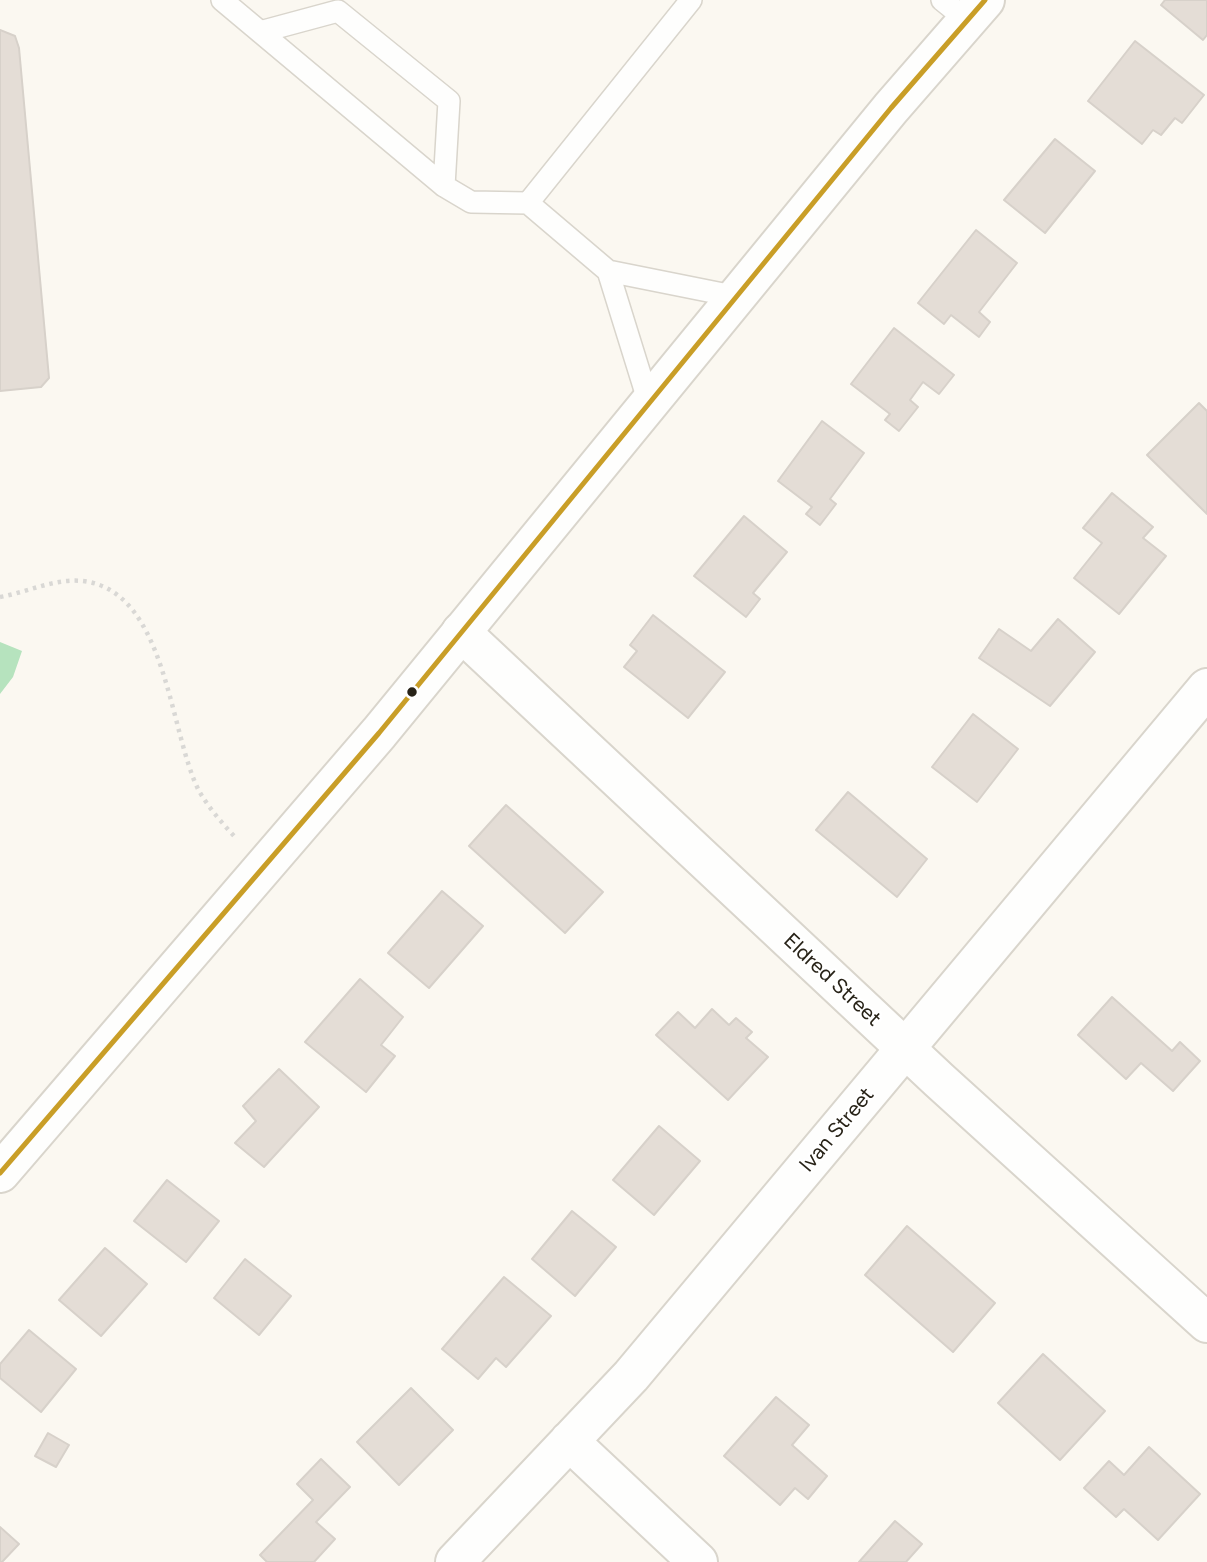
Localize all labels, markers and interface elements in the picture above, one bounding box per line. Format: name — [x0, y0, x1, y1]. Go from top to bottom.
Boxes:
unlabelled marker — [405, 685, 419, 699]
street label: Eldred Street — [778, 928, 886, 1032]
street label: Ivan Street — [794, 1083, 880, 1177]

